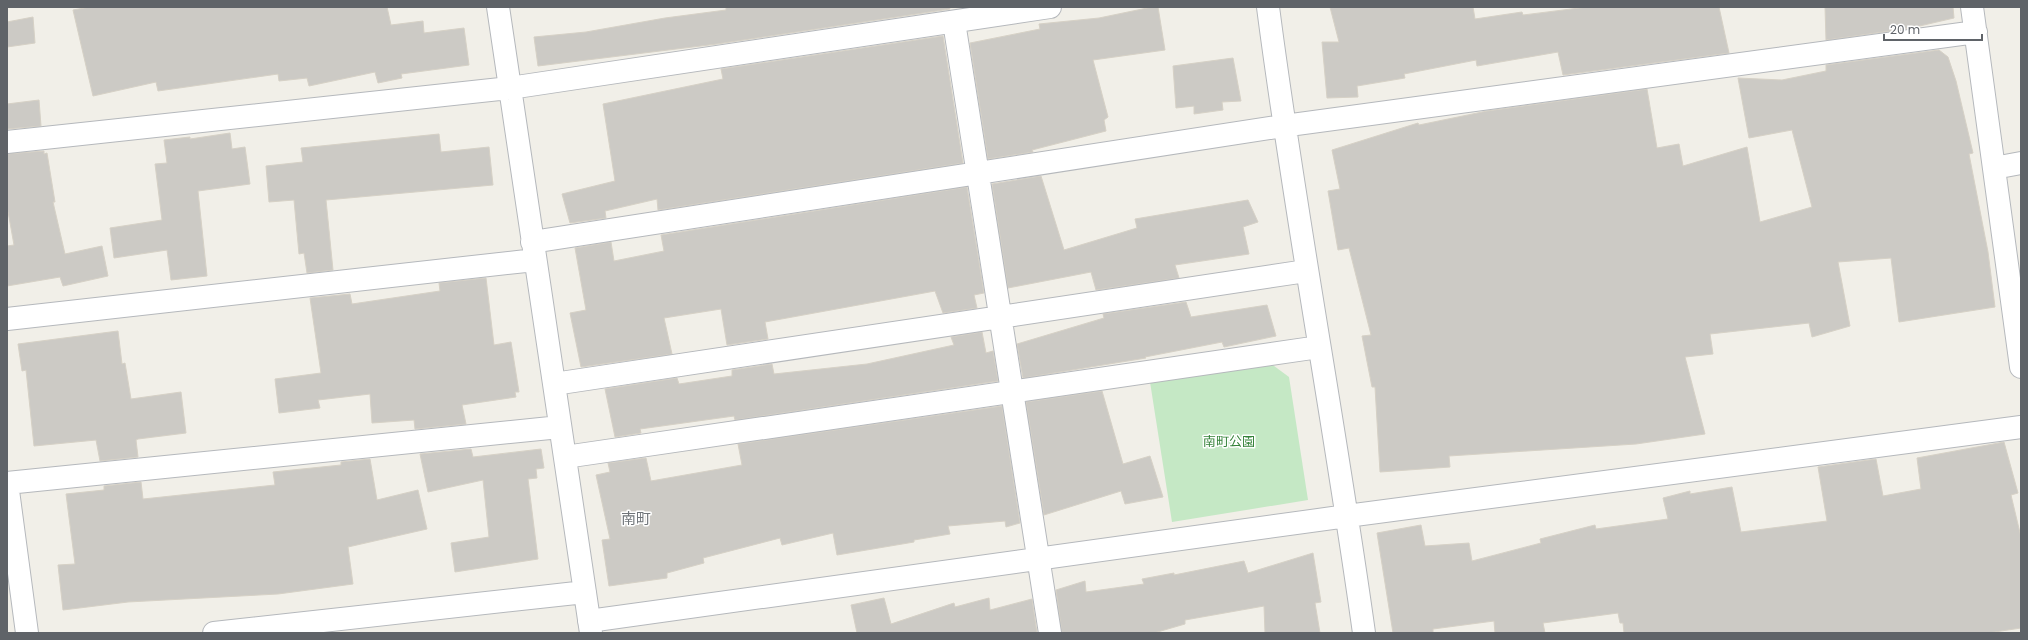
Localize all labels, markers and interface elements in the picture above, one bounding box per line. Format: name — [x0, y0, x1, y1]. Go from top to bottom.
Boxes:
scale bar — [1884, 16, 1982, 42]
text: 20 m — [1890, 21, 1920, 38]
park label: 南町公園 — [1203, 432, 1255, 451]
district label: 南町 — [621, 508, 651, 529]

